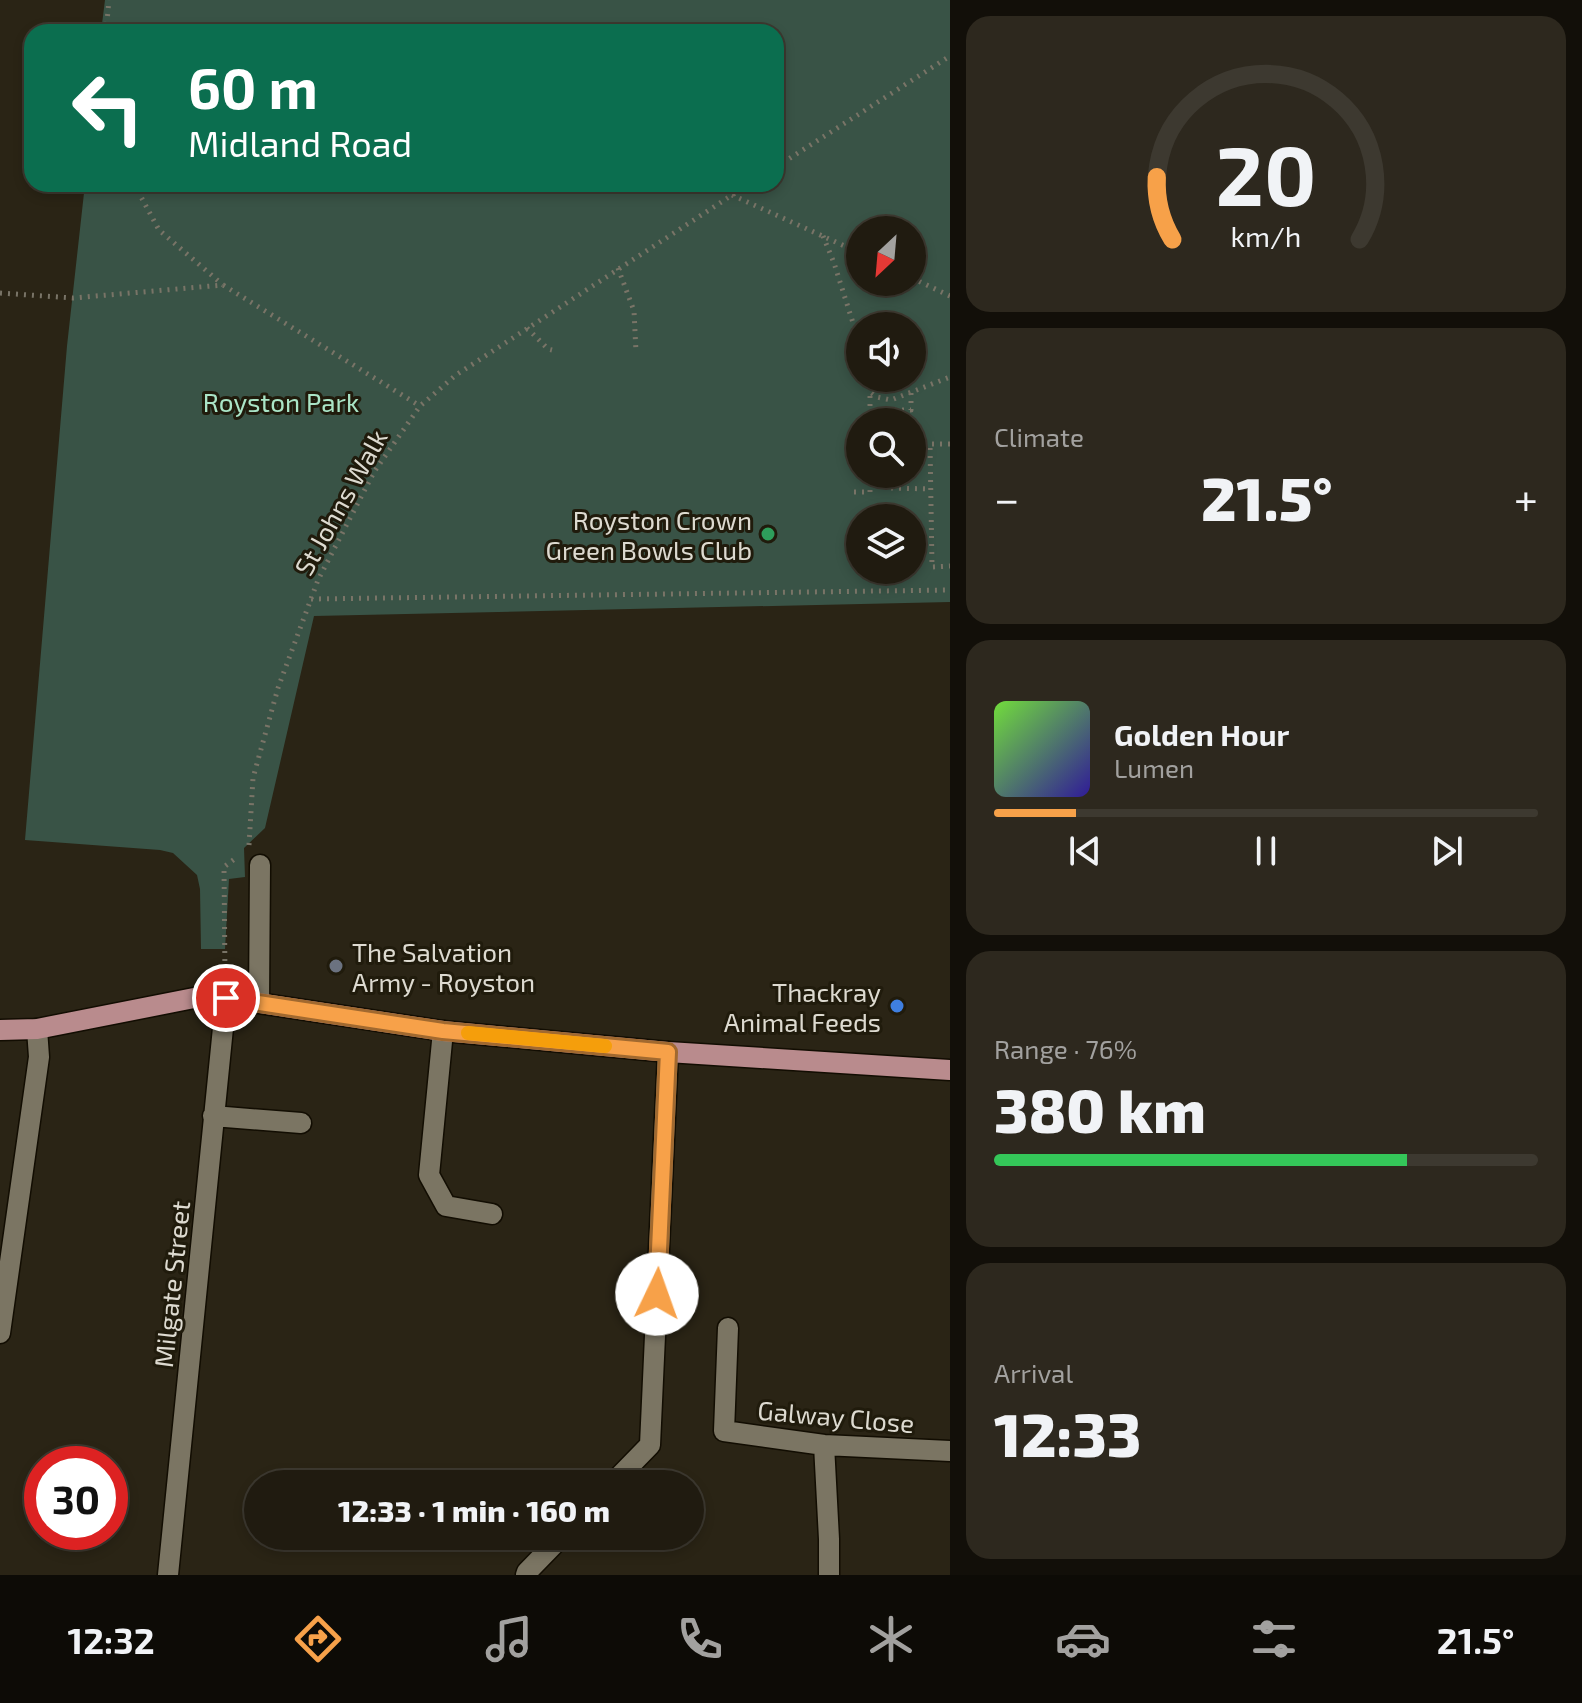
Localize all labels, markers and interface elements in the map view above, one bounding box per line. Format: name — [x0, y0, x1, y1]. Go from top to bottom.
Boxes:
text: 60 m — [188, 53, 318, 120]
icon: left — [56, 56, 160, 160]
text: Midland Road — [188, 121, 412, 164]
text: 20 — [1216, 122, 1316, 222]
north arrow — [846, 216, 926, 296]
map controls — [846, 216, 926, 584]
text: km/h — [1231, 218, 1301, 253]
button: sound — [846, 312, 926, 392]
park label: Royston Park — [203, 386, 359, 417]
button: search — [846, 408, 926, 488]
text: Climate — [994, 421, 1084, 452]
street label: St Johns Walk — [287, 424, 393, 580]
text: 21.5° — [1201, 461, 1332, 533]
text: − — [994, 471, 1020, 524]
text: + — [1514, 471, 1538, 524]
place label: Royston Crown Green Bowls Club — [546, 504, 752, 565]
button: layers — [846, 504, 926, 584]
marker: Royston Crown Green Bowls Club — [759, 525, 777, 543]
text: Golden Hour — [1114, 716, 1289, 752]
text: Lumen — [1114, 752, 1194, 783]
icon: previous — [1063, 829, 1107, 873]
icon: pause — [1244, 829, 1288, 873]
icon: next — [1425, 829, 1469, 873]
place label: The Salvation Army - Royston — [352, 936, 535, 997]
marker: The Salvation Army - Royston — [327, 957, 345, 975]
pin — [192, 964, 260, 1032]
icon: arrive — [204, 976, 248, 1020]
place label: Thackray Animal Feeds — [724, 976, 881, 1037]
marker: Thackray Animal Feeds — [888, 997, 906, 1015]
text: Range · 76% — [994, 1033, 1137, 1064]
text: 380 km — [994, 1073, 1206, 1145]
street label: Milgate Street — [147, 1199, 195, 1369]
position arrow — [615, 1252, 699, 1336]
text: Arrival — [994, 1357, 1073, 1388]
street label: Galway Close — [756, 1394, 916, 1438]
text: 12:33 — [994, 1397, 1141, 1469]
speed limit sign: 30 — [24, 1446, 128, 1550]
text: 12:33 · 1 min · 160 m — [338, 1492, 610, 1528]
icon: directions — [290, 1611, 346, 1667]
icon: music — [481, 1611, 537, 1667]
icon: phone — [672, 1611, 728, 1667]
icon: climate — [863, 1611, 919, 1667]
icon: car — [1055, 1611, 1111, 1667]
icon: filters — [1246, 1611, 1302, 1667]
text: 12:32 — [68, 1618, 155, 1661]
text: 21.5° — [1437, 1618, 1514, 1661]

